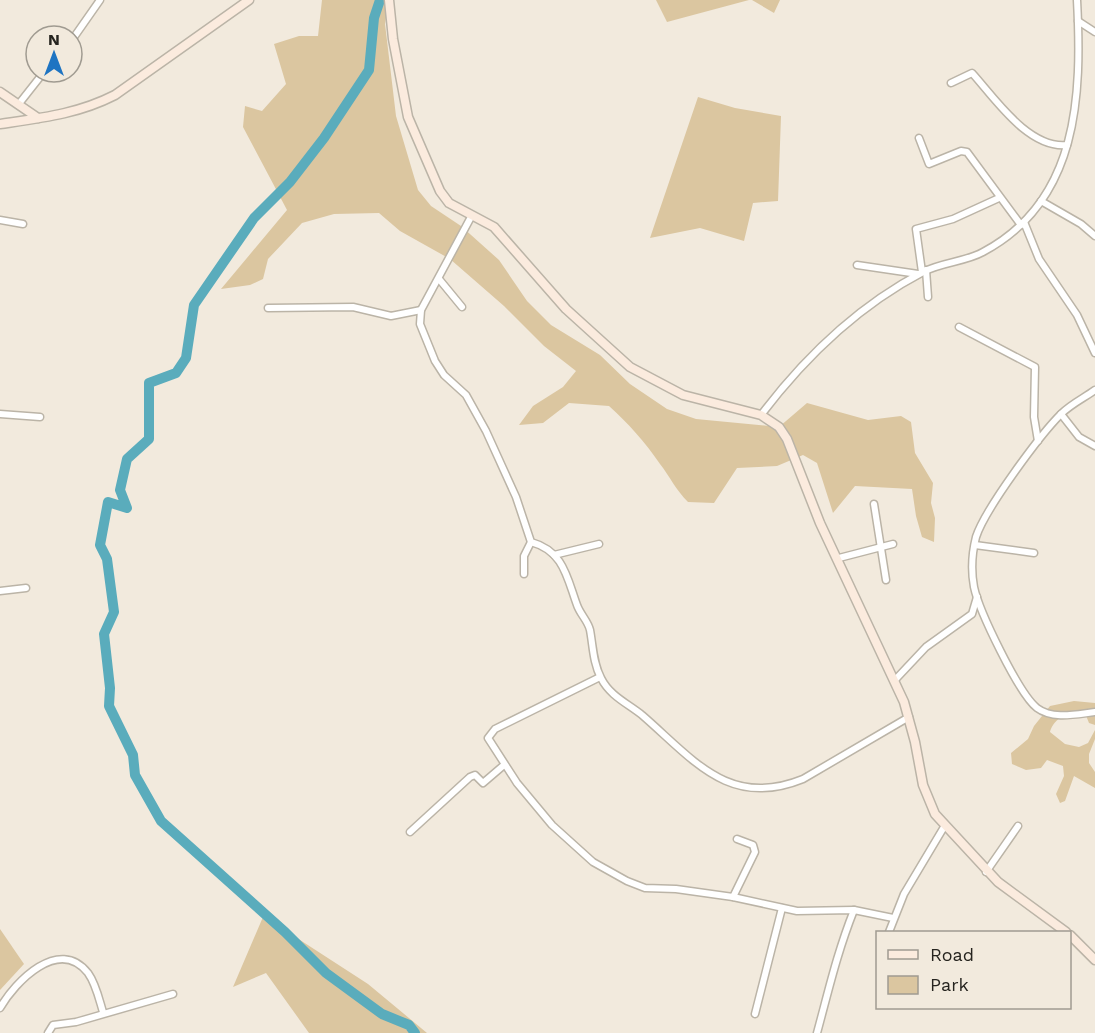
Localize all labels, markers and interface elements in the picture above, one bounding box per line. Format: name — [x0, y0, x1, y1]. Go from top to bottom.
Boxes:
north arrow — [24, 24, 84, 84]
text: N — [48, 30, 60, 49]
legend — [876, 931, 1071, 1009]
text: Road — [930, 944, 974, 965]
text: Park — [930, 974, 969, 995]

